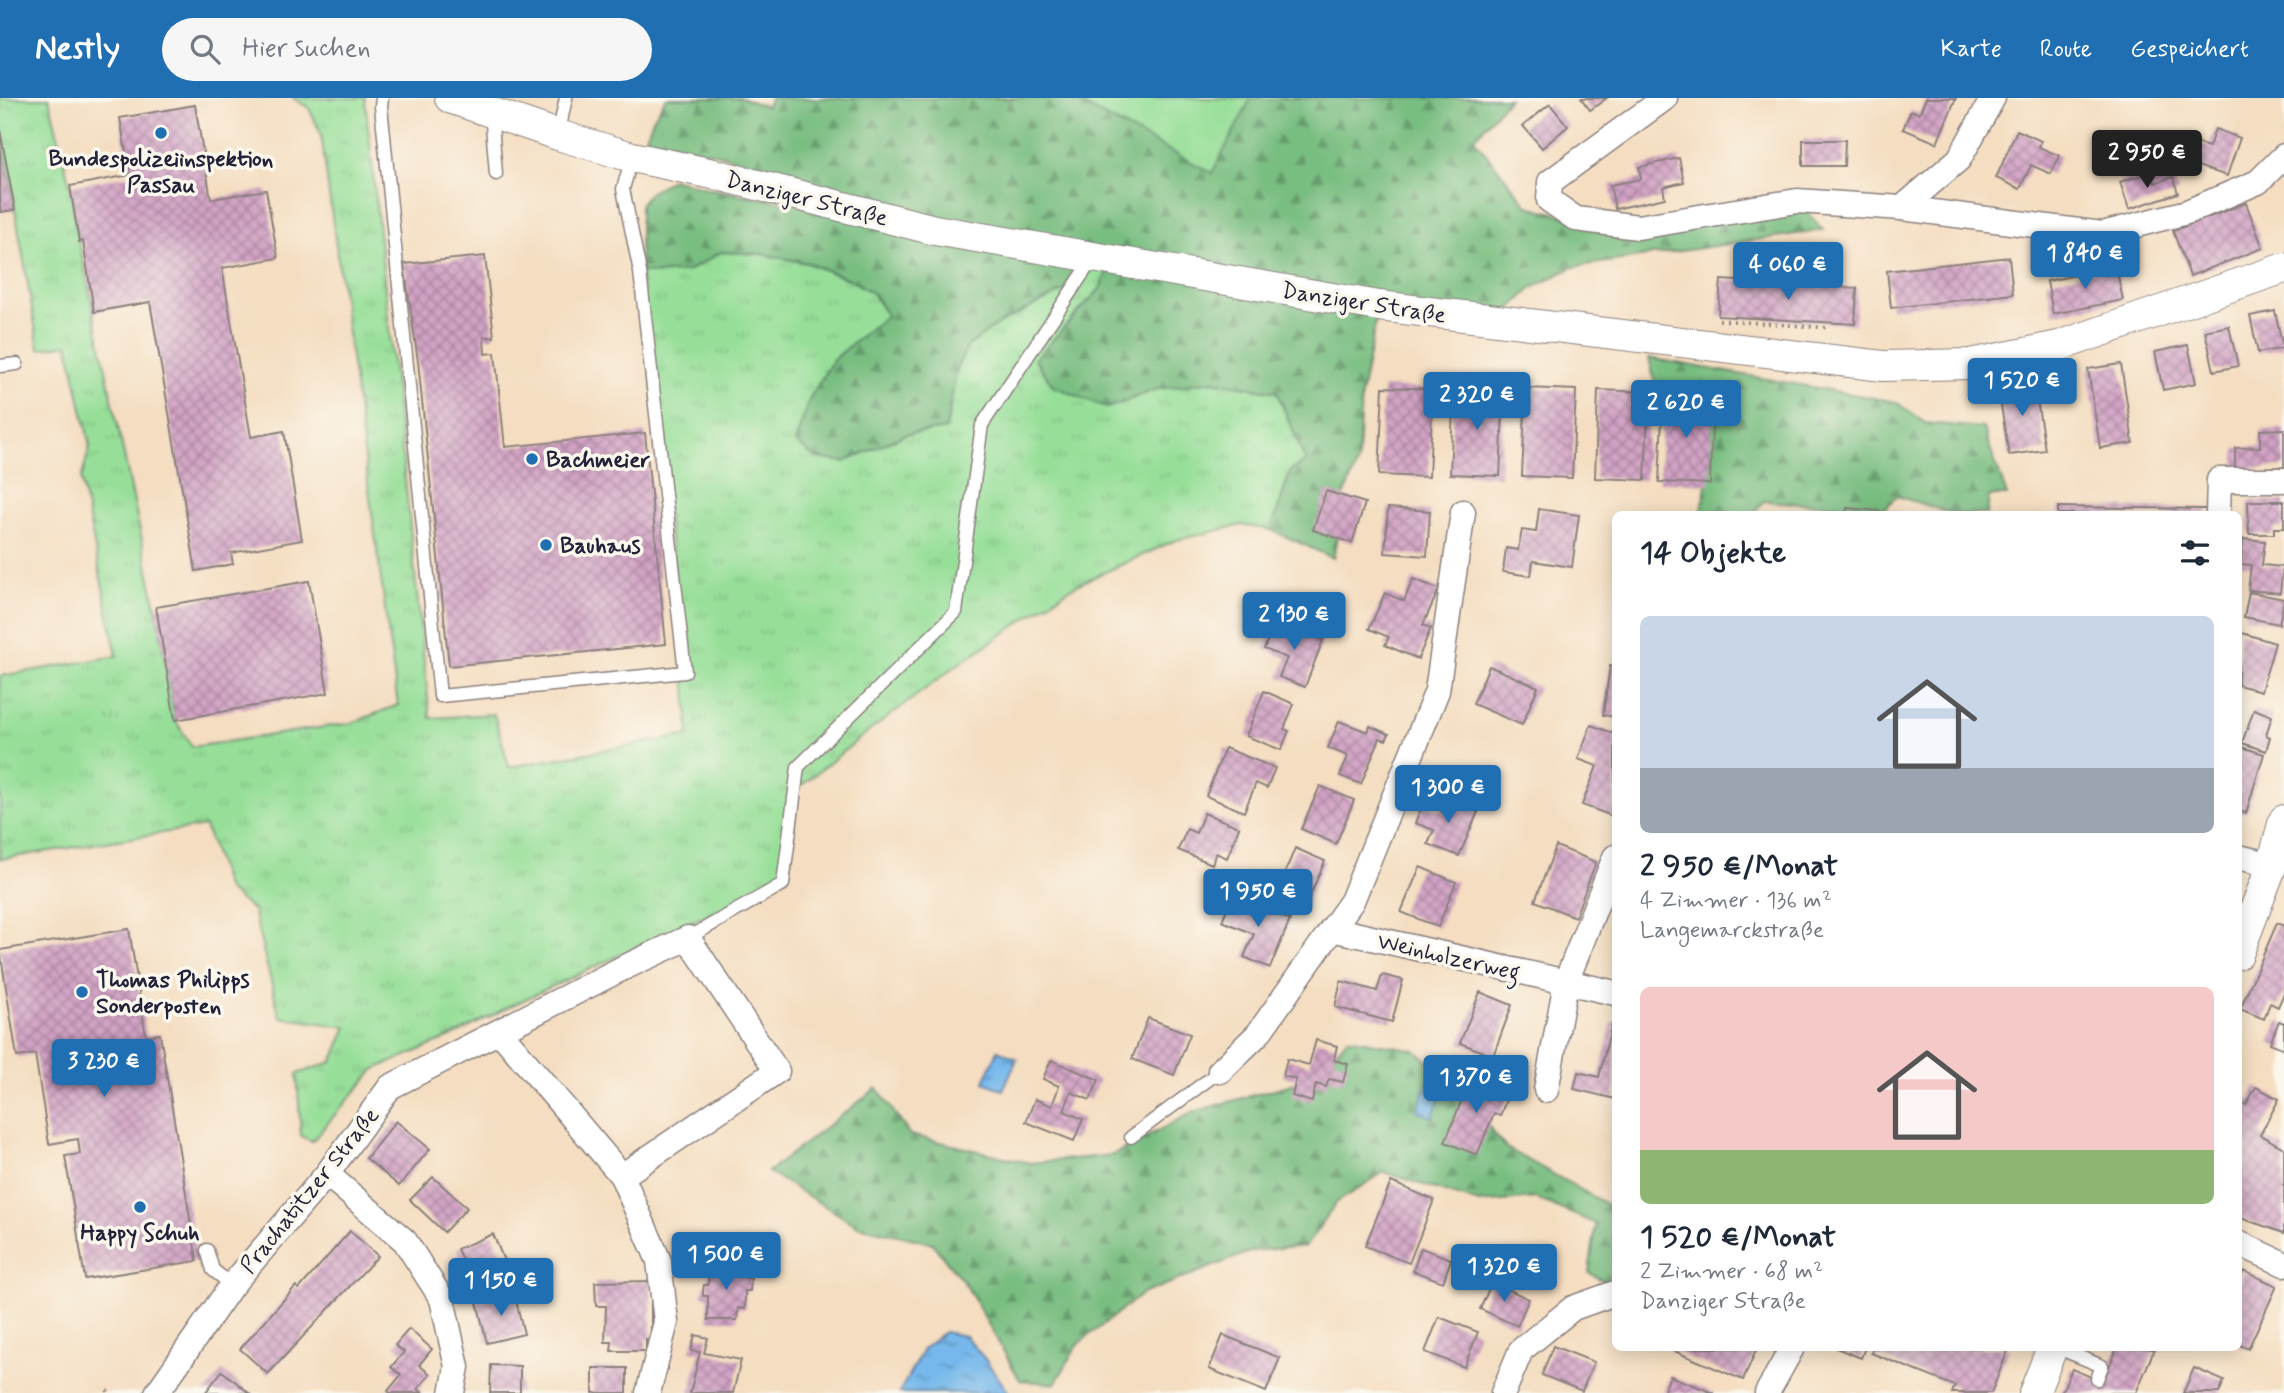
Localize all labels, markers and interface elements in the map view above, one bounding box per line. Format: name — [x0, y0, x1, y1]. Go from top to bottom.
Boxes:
search box — [162, 18, 652, 81]
text: Nestly — [35, 27, 120, 71]
icon: search — [186, 30, 224, 68]
text: Hier suchen — [242, 32, 371, 66]
text: Karte — [1940, 34, 2002, 65]
text: Route — [2040, 34, 2092, 65]
text: Gespeichert — [2130, 34, 2249, 65]
marker: Bundespolizeiinspektion Passau — [153, 125, 169, 141]
pin: 2 950 € — [2082, 130, 2212, 190]
text: 2 950 € — [2108, 138, 2186, 168]
place label: Bundespolizeiinspektion Passau — [49, 145, 273, 201]
street label: Danziger Straße — [722, 165, 891, 235]
pin: 1 840 € — [2020, 232, 2150, 291]
text: 1 840 € — [2047, 239, 2123, 269]
pin: 4 060 € — [1723, 242, 1853, 302]
text: 4 060 € — [1749, 250, 1827, 280]
street label: Danziger Straße — [1279, 276, 1448, 332]
pin: 1 520 € — [1957, 358, 2087, 418]
text: 1 520 € — [1984, 366, 2060, 396]
pin: 2 320 € — [1412, 372, 1542, 432]
text: 2 320 € — [1439, 380, 1515, 410]
pin: 2 620 € — [1621, 380, 1751, 440]
text: 2 620 € — [1647, 388, 1725, 418]
place label: Bachmeier — [546, 446, 650, 476]
marker: Bachmeier — [524, 451, 540, 467]
place label: Bauhaus — [560, 532, 641, 562]
text: 14 Objekte — [1640, 534, 1786, 573]
icon: filters — [2176, 534, 2214, 572]
marker: Bauhaus — [538, 537, 554, 553]
pin: 2 130 € — [1229, 592, 1359, 652]
text: 2 130 € — [1259, 600, 1329, 630]
icon: home — [1864, 661, 1990, 787]
pin: 1 300 € — [1383, 766, 1513, 825]
text: 1 300 € — [1411, 773, 1485, 803]
text: 2 950 €/Monat — [1640, 847, 1838, 886]
pin: 1 950 € — [1193, 870, 1323, 929]
text: 1 950 € — [1219, 877, 1297, 907]
text: 4 Zimmer · 136 m² — [1640, 886, 1832, 916]
text: Langemarckstraße — [1640, 916, 1824, 946]
street label: Weinholzerweg — [1374, 927, 1523, 991]
place label: Thomas Philipps Sonderposten — [96, 966, 250, 1022]
marker: Thomas Philipps Sonderposten — [74, 984, 90, 1000]
icon: home — [1864, 1032, 1990, 1158]
pin: 3 230 € — [39, 1040, 169, 1099]
text: 3 230 € — [68, 1047, 140, 1077]
pin: 1 370 € — [1411, 1056, 1541, 1115]
text: 1 370 € — [1439, 1063, 1513, 1093]
street label: Prachatitzer Straße — [234, 1102, 387, 1281]
marker: Happy Schuh — [132, 1199, 148, 1215]
text: 1 520 €/Monat — [1640, 1218, 1836, 1257]
place label: Happy Schuh — [80, 1219, 200, 1249]
pin: 1 500 € — [661, 1232, 791, 1292]
text: 1 500 € — [688, 1240, 764, 1270]
pin: 1 320 € — [1439, 1244, 1569, 1304]
text: 1 320 € — [1467, 1252, 1541, 1282]
text: 2 Zimmer · 68 m² — [1640, 1257, 1823, 1287]
pin: 1 150 € — [436, 1258, 566, 1318]
text: 1 150 € — [464, 1266, 538, 1296]
text: Danziger Straße — [1640, 1287, 1806, 1317]

